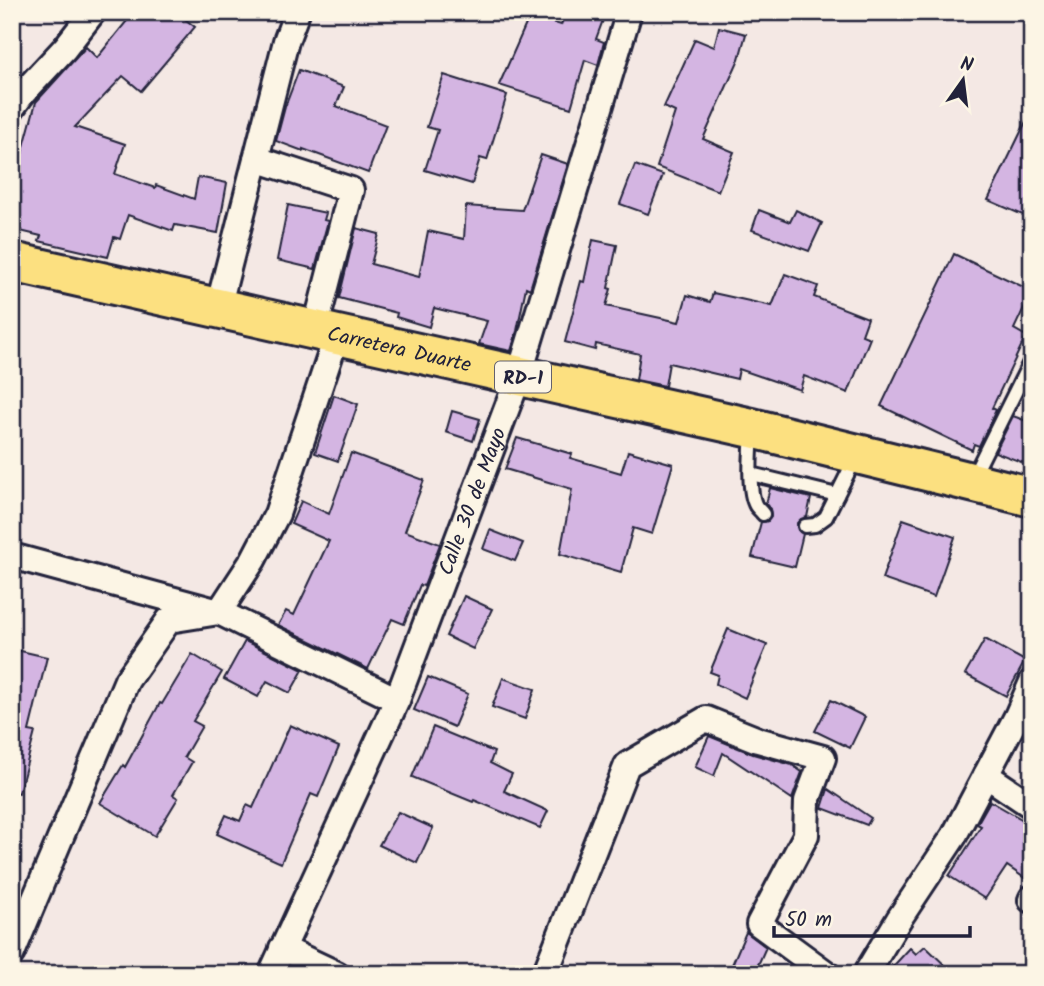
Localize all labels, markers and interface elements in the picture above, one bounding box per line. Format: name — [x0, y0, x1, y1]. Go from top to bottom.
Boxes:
north arrow — [928, 46, 998, 116]
text: N — [957, 49, 976, 81]
street label: Carretera Duarte — [324, 318, 475, 383]
road number: RD-1 — [495, 362, 551, 392]
street label: Calle 30 de Mayo — [430, 423, 516, 580]
scale bar — [774, 895, 970, 939]
text: 50 m — [785, 904, 832, 937]

